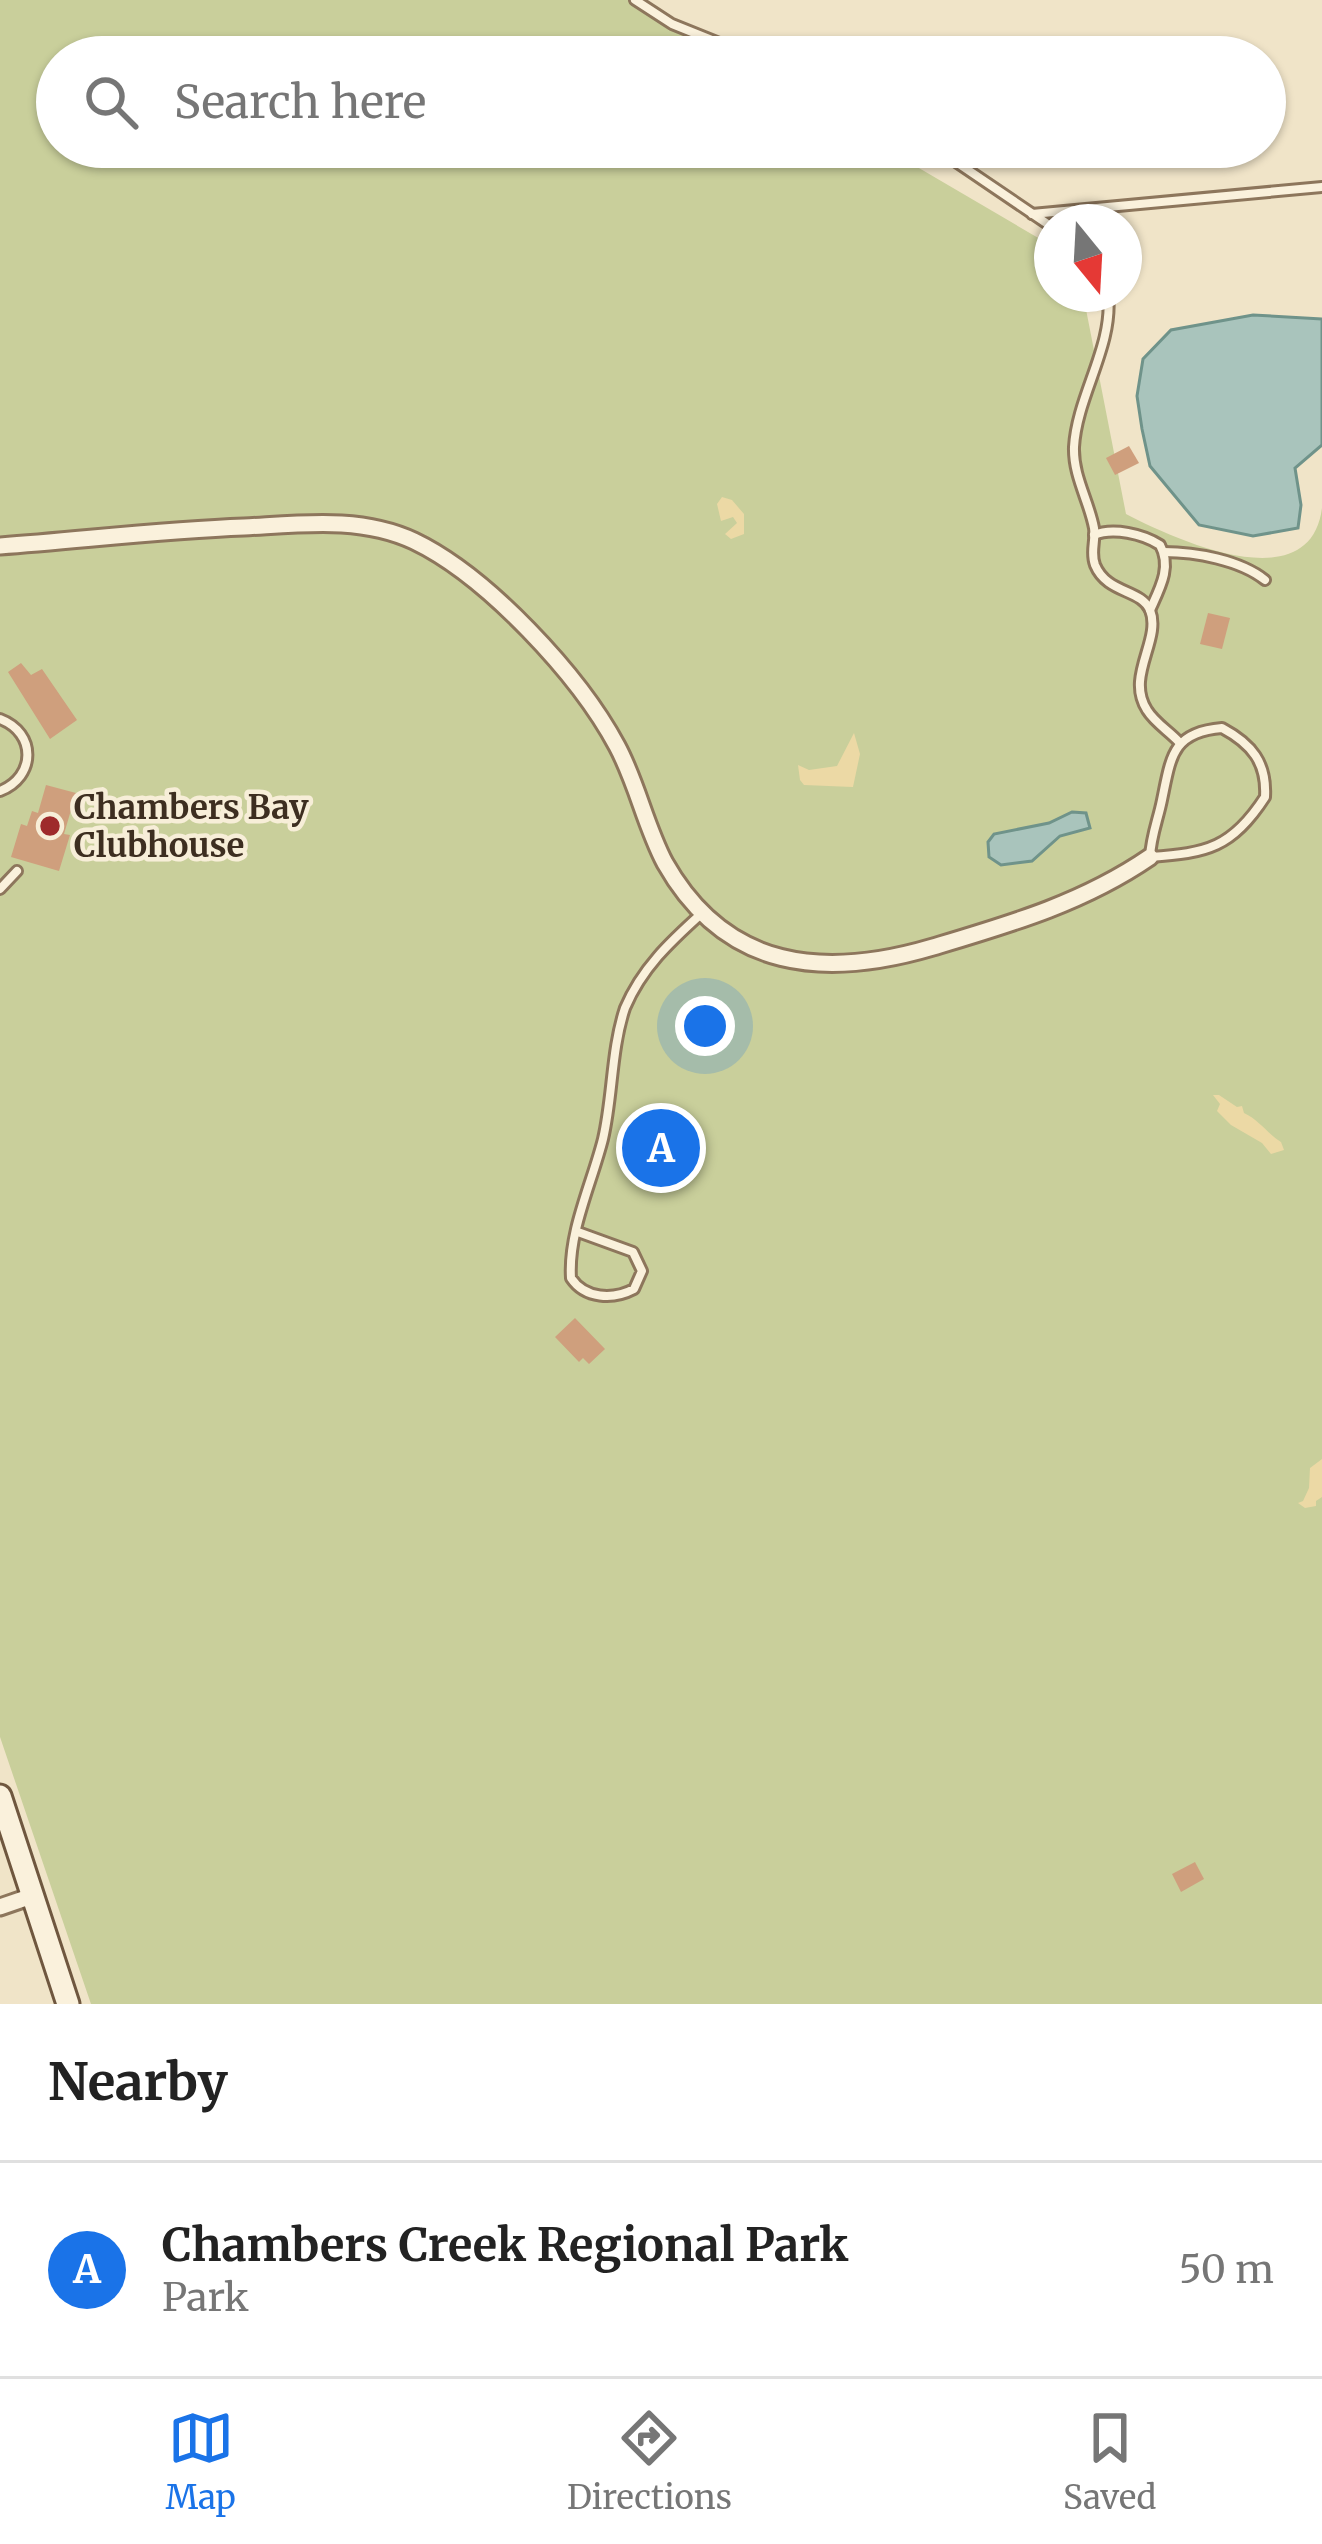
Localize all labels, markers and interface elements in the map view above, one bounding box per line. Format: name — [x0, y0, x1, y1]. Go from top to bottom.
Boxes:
search box — [36, 36, 1286, 168]
icon: search — [78, 69, 144, 135]
text: Search here — [174, 74, 426, 130]
north arrow — [1034, 204, 1142, 312]
place label: Chambers Bay Clubhouse — [74, 787, 309, 866]
marker: Chambers Bay Clubhouse — [37, 813, 63, 839]
your location — [675, 996, 735, 1056]
pin: A — [622, 1103, 700, 1193]
text: Nearby — [48, 2050, 228, 2114]
text: Chambers Creek Regional Park — [162, 2217, 848, 2273]
text: A — [73, 2245, 101, 2294]
text: 50 m — [1179, 2245, 1274, 2294]
text: Park — [162, 2273, 249, 2322]
tab: Map — [166, 2405, 236, 2518]
tab: Directions — [567, 2405, 732, 2518]
tab: Saved — [1063, 2405, 1156, 2518]

